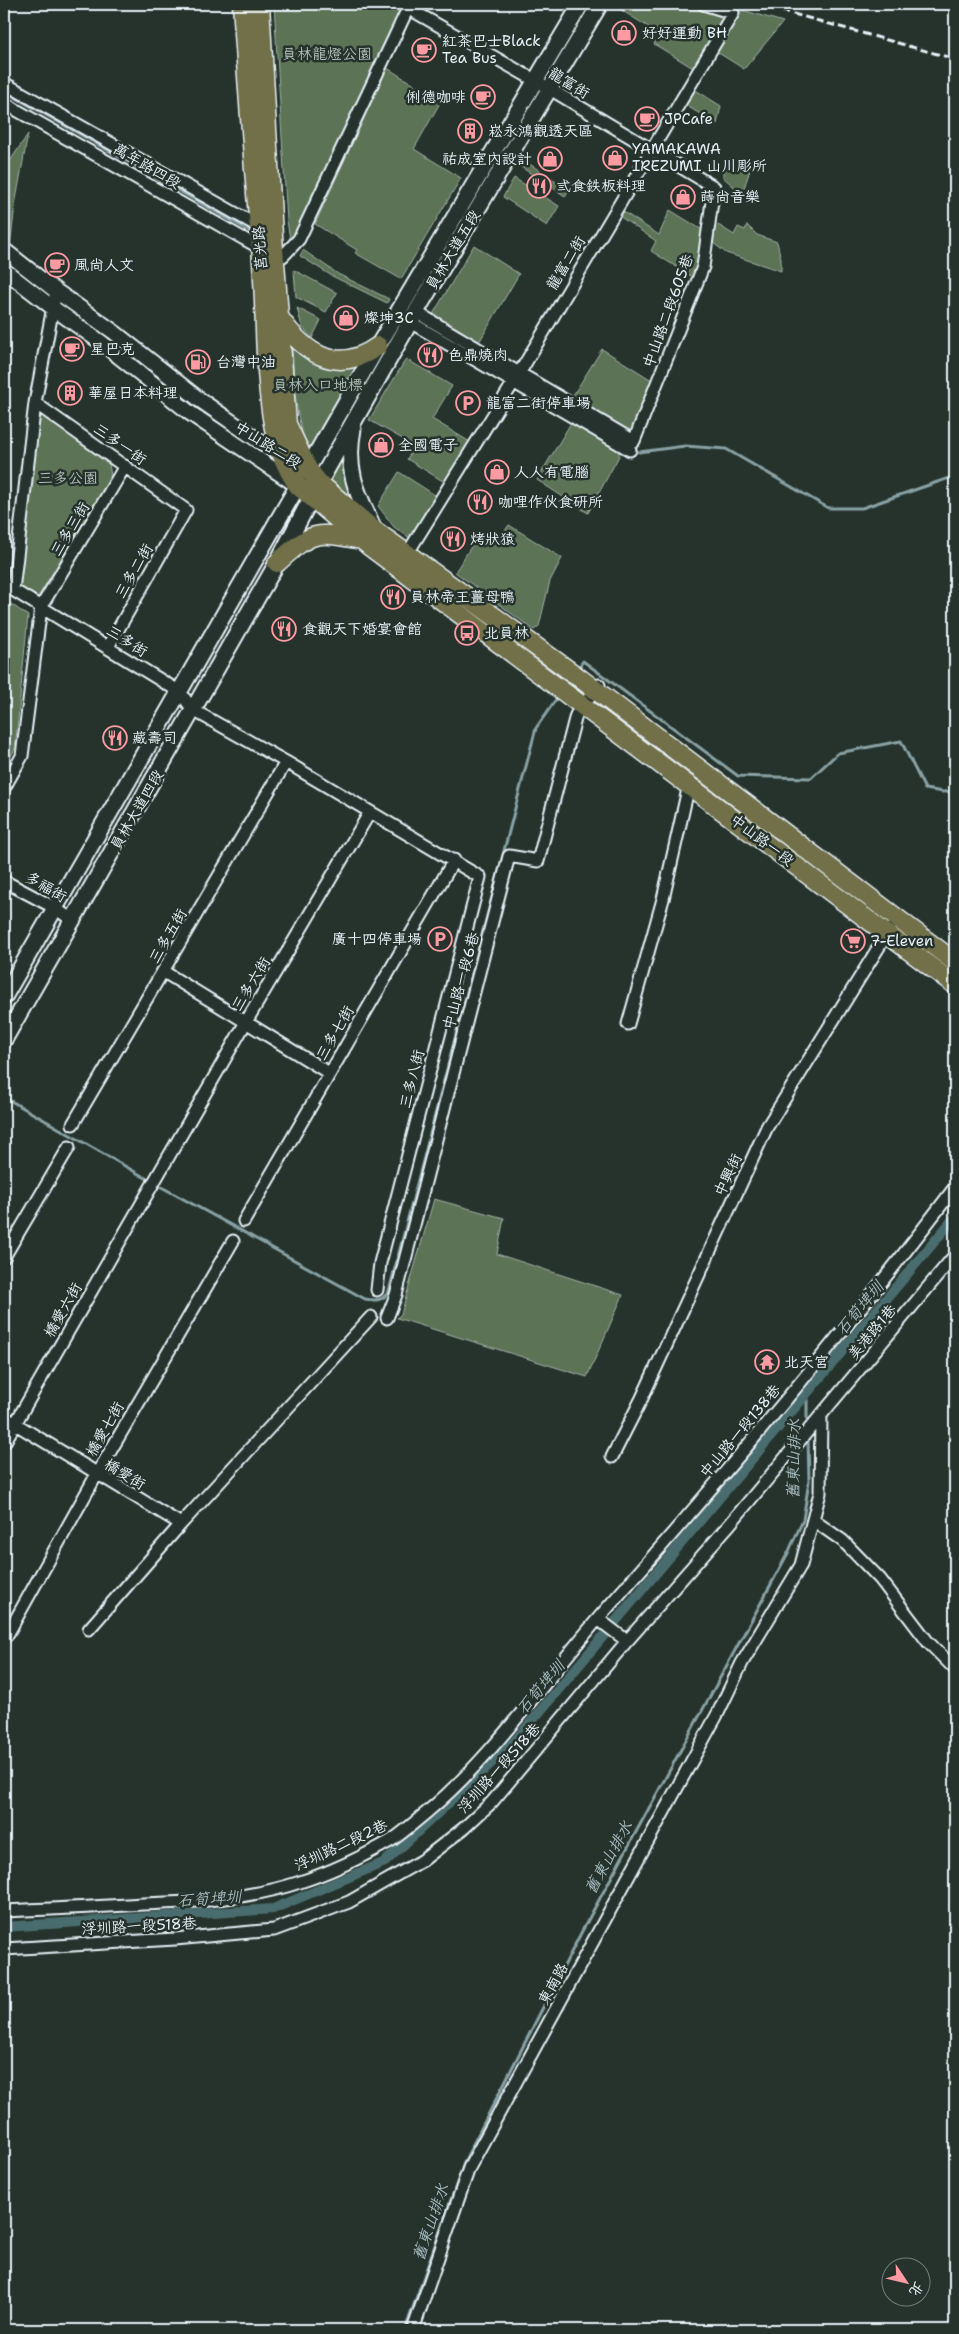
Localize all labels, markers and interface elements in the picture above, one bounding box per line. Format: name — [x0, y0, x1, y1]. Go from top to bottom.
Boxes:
shop icon: 好好運動 BH — [611, 20, 637, 46]
place label: 好好運動 BH — [642, 23, 727, 43]
place label: 紅茶巴士Black Tea Bus — [442, 31, 541, 68]
cafe icon: 紅茶巴士Black Tea Bus — [411, 37, 437, 63]
park label: 員林龍燈公園 — [282, 44, 372, 64]
street label: 龍富街 — [545, 63, 593, 103]
cafe icon: 俐德咖啡 — [470, 84, 496, 110]
place label: 俐德咖啡 — [406, 87, 466, 107]
cafe icon: JPCafe — [634, 106, 660, 132]
place label: JPCafe — [664, 109, 713, 129]
building icon: 崧永鴻觀透天區 — [457, 118, 483, 144]
place label: 崧永鴻觀透天區 — [488, 121, 593, 141]
street label: 萬年路四段 — [110, 139, 184, 193]
place label: YAMAKAWA IREZUMI 山川彫所 — [632, 139, 767, 176]
shop icon: YAMAKAWA IREZUMI 山川彫所 — [602, 145, 628, 171]
shop icon: 祐成室內設計 — [537, 146, 563, 172]
place label: 祐成室內設計 — [442, 149, 532, 169]
restaurant icon: 弎食鉄板料理 — [526, 173, 552, 199]
place label: 弎食鉄板料理 — [556, 176, 646, 196]
shop icon: 蒔尚音樂 — [670, 184, 696, 210]
place label: 蒔尚音樂 — [700, 187, 760, 207]
street label: 員林大道五段 — [421, 206, 485, 294]
street label: 莒光路 — [248, 225, 272, 271]
street label: 龍富二街 — [542, 232, 590, 294]
street label: 中山路二段605巷 — [638, 251, 698, 371]
cafe icon: 風尚人文 — [44, 252, 70, 278]
place label: 風尚人文 — [74, 255, 134, 275]
shop icon: 燦坤3C — [333, 305, 359, 331]
place label: 燦坤3C — [364, 308, 414, 328]
cafe icon: 星巴克 — [59, 336, 85, 362]
place label: 星巴克 — [90, 339, 135, 359]
restaurant icon: 色鼎燒肉 — [417, 342, 443, 368]
place label: 色鼎燒肉 — [448, 345, 508, 365]
fuel station icon: 台灣中油 — [185, 349, 211, 375]
place label: 台灣中油 — [216, 352, 276, 372]
park label: 員林入口地標 — [273, 375, 363, 395]
building icon: 華屋日本料理 — [57, 380, 83, 406]
place label: 華屋日本料理 — [88, 383, 178, 403]
parking icon: 龍富二街停車場 — [455, 390, 481, 416]
place label: 龍富二街停車場 — [486, 393, 591, 413]
street label: 中山路二段 — [231, 417, 305, 473]
street label: 三多一街 — [90, 419, 150, 469]
shop icon: 全國電子 — [368, 432, 394, 458]
place label: 全國電子 — [398, 435, 458, 455]
shop icon: 人人有電腦 — [484, 459, 510, 485]
place label: 人人有電腦 — [514, 462, 589, 482]
park label: 三多公園 — [38, 468, 98, 488]
restaurant icon: 咖哩作伙食研所 — [467, 489, 493, 515]
place label: 咖哩作伙食研所 — [498, 492, 603, 512]
street label: 三多三街 — [46, 498, 94, 560]
restaurant icon: 烤狀猿 — [440, 526, 466, 552]
place label: 烤狀猿 — [470, 529, 515, 549]
street label: 三多二街 — [110, 540, 158, 602]
restaurant icon: 員林帝王薑母鴨 — [380, 584, 406, 610]
place label: 員林帝王薑母鴨 — [410, 587, 515, 607]
restaurant icon: 食觀天下婚宴會館 — [271, 616, 297, 642]
place label: 食觀天下婚宴會館 — [302, 619, 422, 639]
bus stop icon: 北員林 — [454, 620, 480, 646]
street label: 三多街 — [103, 621, 151, 661]
place label: 北員林 — [484, 623, 529, 643]
restaurant icon: 藏壽司 — [102, 725, 128, 751]
place label: 藏壽司 — [132, 728, 177, 748]
street label: 員林大道四段 — [106, 766, 168, 854]
street label: 中山路一段 — [726, 809, 798, 871]
street label: 多福街 — [22, 867, 70, 907]
street label: 三多五街 — [144, 905, 192, 967]
parking icon: 廣十四停車場 — [427, 926, 453, 952]
supermarket icon: 7-Eleven — [840, 928, 866, 954]
place label: 廣十四停車場 — [332, 929, 422, 949]
street label: 中山路一段6巷 — [438, 930, 484, 1032]
place label: 7-Eleven — [870, 931, 933, 951]
street label: 三多六街 — [227, 953, 275, 1015]
street label: 三多七街 — [311, 1002, 359, 1064]
street label: 三多八街 — [395, 1047, 429, 1111]
street label: 中興街 — [709, 1150, 747, 1200]
water label: 石筍埤圳 — [831, 1276, 889, 1340]
street label: 橋愛六街 — [39, 1279, 87, 1341]
street label: 美港路1巷 — [843, 1300, 901, 1364]
temple icon: 北天宮 — [754, 1349, 780, 1375]
place label: 北天宮 — [784, 1352, 829, 1372]
street label: 中山路一段138巷 — [695, 1380, 785, 1482]
street label: 橋愛七街 — [81, 1398, 129, 1460]
water label: 舊東山排水 — [782, 1418, 805, 1499]
street label: 橋愛街 — [101, 1454, 149, 1494]
water label: 石筍埤圳 — [512, 1655, 570, 1719]
street label: 浮圳路一段518巷 — [453, 1719, 545, 1817]
street label: 浮圳路二段2巷 — [291, 1815, 391, 1875]
water label: 舊東山排水 — [580, 1816, 637, 1897]
water label: 石筍埤圳 — [176, 1886, 244, 1911]
street label: 浮圳路一段518巷 — [81, 1913, 197, 1939]
street label: 東南路 — [533, 1959, 573, 2009]
water label: 舊東山排水 — [408, 2180, 454, 2263]
north arrow — [882, 2256, 932, 2306]
text: 北 — [905, 2279, 928, 2300]

